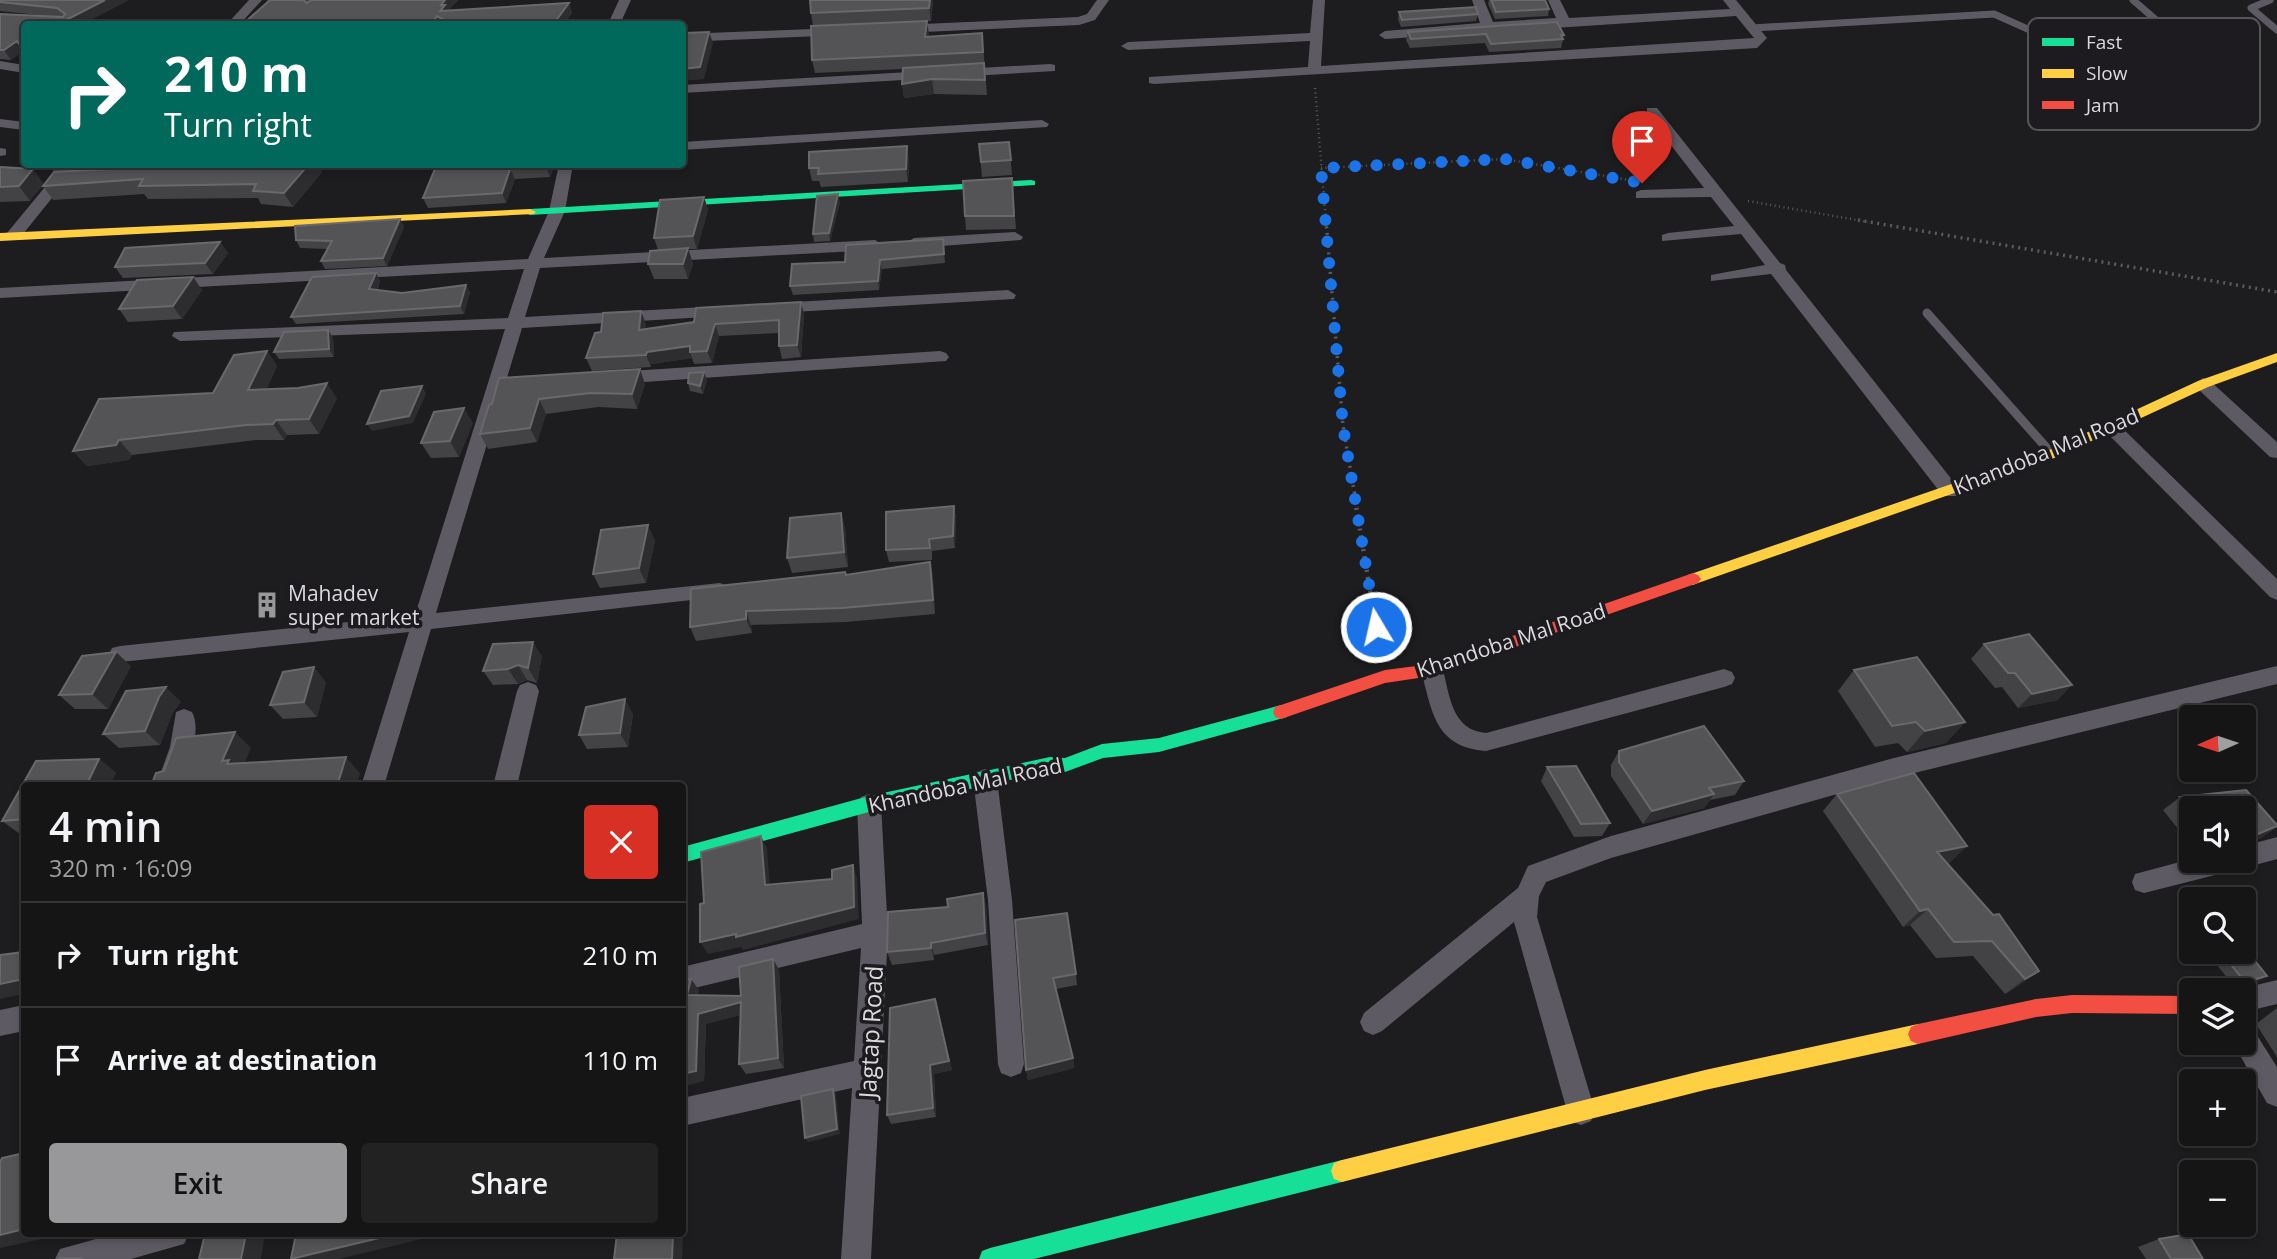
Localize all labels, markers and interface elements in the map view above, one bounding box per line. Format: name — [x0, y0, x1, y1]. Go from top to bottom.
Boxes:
legend — [2028, 18, 2260, 130]
text: Fast — [2086, 29, 2122, 55]
text: 210 m — [164, 40, 309, 106]
icon: right — [49, 49, 140, 140]
text: Slow — [2086, 60, 2128, 86]
text: Jam — [2084, 92, 2119, 118]
text: Turn right — [164, 103, 312, 146]
pin — [1612, 111, 1672, 183]
icon: arrive — [1623, 122, 1661, 160]
street label: Khandoba Mal Road — [1949, 401, 2143, 501]
place label: Mahadev super market — [288, 579, 420, 631]
building icon: Mahadev super market — [252, 590, 282, 620]
position arrow — [1339, 590, 1413, 664]
street label: Khandoba Mal Road — [1413, 596, 1609, 684]
north arrow — [2179, 705, 2256, 782]
map controls — [2179, 705, 2256, 1237]
street label: Khandoba Mal Road — [866, 751, 1064, 819]
button: sound — [2179, 796, 2256, 873]
text: 4 min — [49, 797, 162, 854]
button: close — [584, 805, 658, 879]
text: 320 m · 16:09 — [49, 852, 192, 884]
button: search — [2179, 887, 2256, 964]
icon: right — [49, 936, 87, 974]
text: Turn right — [108, 937, 239, 973]
text: 210 m — [583, 937, 658, 973]
street label: Jagtap Road — [850, 965, 890, 1101]
button: layers — [2179, 978, 2256, 1055]
icon: arrive — [49, 1041, 87, 1079]
text: Arrive at destination — [108, 1042, 377, 1078]
text: 110 m — [583, 1042, 658, 1078]
button: + — [2179, 1069, 2256, 1146]
button: Exit — [49, 1143, 347, 1223]
button: Share — [361, 1143, 658, 1223]
button: − — [2179, 1160, 2256, 1237]

